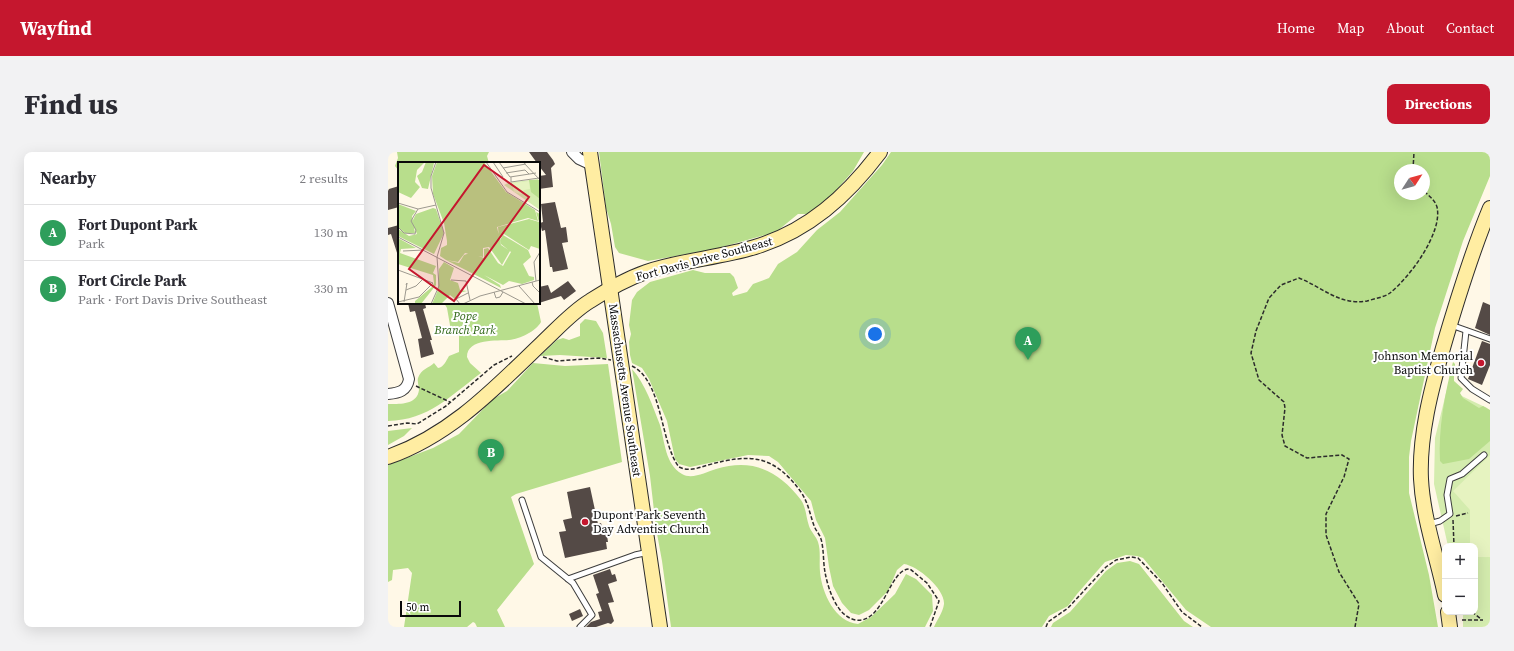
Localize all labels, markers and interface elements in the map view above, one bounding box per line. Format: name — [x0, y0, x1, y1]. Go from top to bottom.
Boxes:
text: Wayfind — [20, 15, 92, 41]
text: Home — [1277, 18, 1315, 38]
text: Map — [1337, 18, 1364, 38]
text: About — [1386, 18, 1424, 38]
text: Contact — [1446, 18, 1494, 38]
button: Directions — [1387, 84, 1490, 124]
text: Find us — [24, 85, 118, 123]
inset map — [398, 162, 540, 304]
north arrow — [1394, 164, 1430, 200]
text: Nearby — [40, 166, 96, 190]
text: 2 results — [300, 170, 348, 187]
text: Fort Dupont Park — [78, 214, 198, 235]
text: A — [49, 224, 57, 241]
text: 130 m — [314, 224, 348, 241]
street label: Fort Davis Drive Southeast — [634, 233, 774, 285]
text: Park — [78, 235, 105, 252]
text: Fort Circle Park — [78, 270, 186, 291]
text: B — [49, 280, 57, 297]
text: 330 m — [314, 280, 348, 297]
text: Park · Fort Davis Drive Southeast — [78, 291, 267, 308]
street label: Massachusetts Avenue Southeast — [605, 303, 645, 478]
park label: Pope Branch Park — [433, 308, 496, 338]
your location — [865, 324, 885, 344]
pin: A — [1015, 327, 1041, 360]
place label: Johnson Memorial Baptist Church — [1372, 348, 1473, 378]
marker: Johnson Memorial Baptist Church — [1476, 358, 1486, 368]
pin: B — [478, 439, 504, 472]
place label: Dupont Park Seventh Day Adventist Church — [593, 507, 709, 537]
marker: Dupont Park Seventh Day Adventist Church — [580, 517, 590, 527]
map controls — [1442, 543, 1478, 615]
button: + — [1442, 543, 1478, 579]
button: − — [1442, 579, 1478, 615]
scale bar — [400, 599, 461, 618]
text: 50 m — [406, 600, 429, 615]

